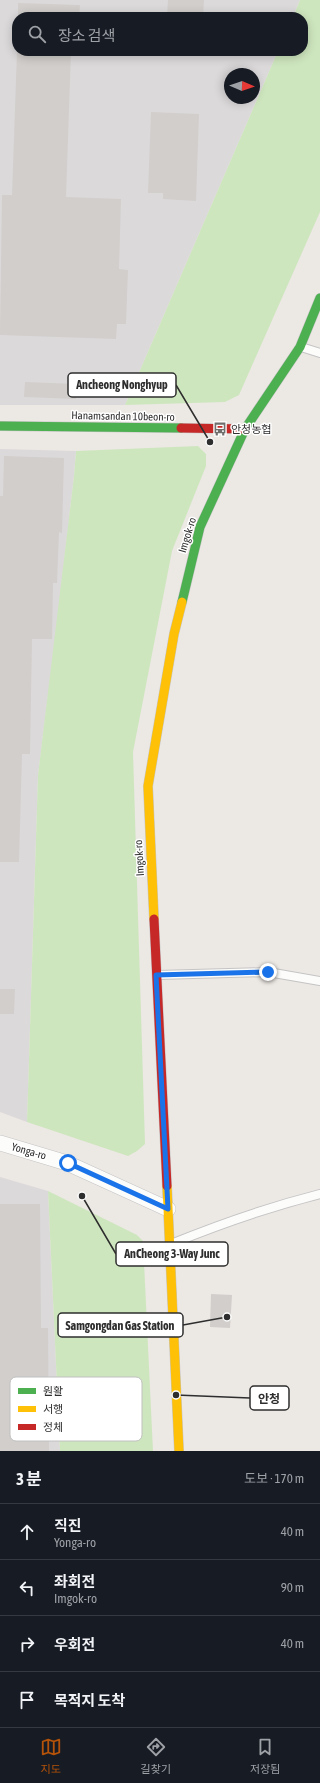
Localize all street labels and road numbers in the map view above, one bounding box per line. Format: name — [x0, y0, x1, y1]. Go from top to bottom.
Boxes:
street label: Hanamsandan 10beon-ro — [71, 409, 175, 423]
street label: Imgok-ro — [176, 516, 198, 554]
street label: Imgok-ro — [132, 840, 146, 876]
street label: Yonga-ro — [10, 1140, 48, 1162]

